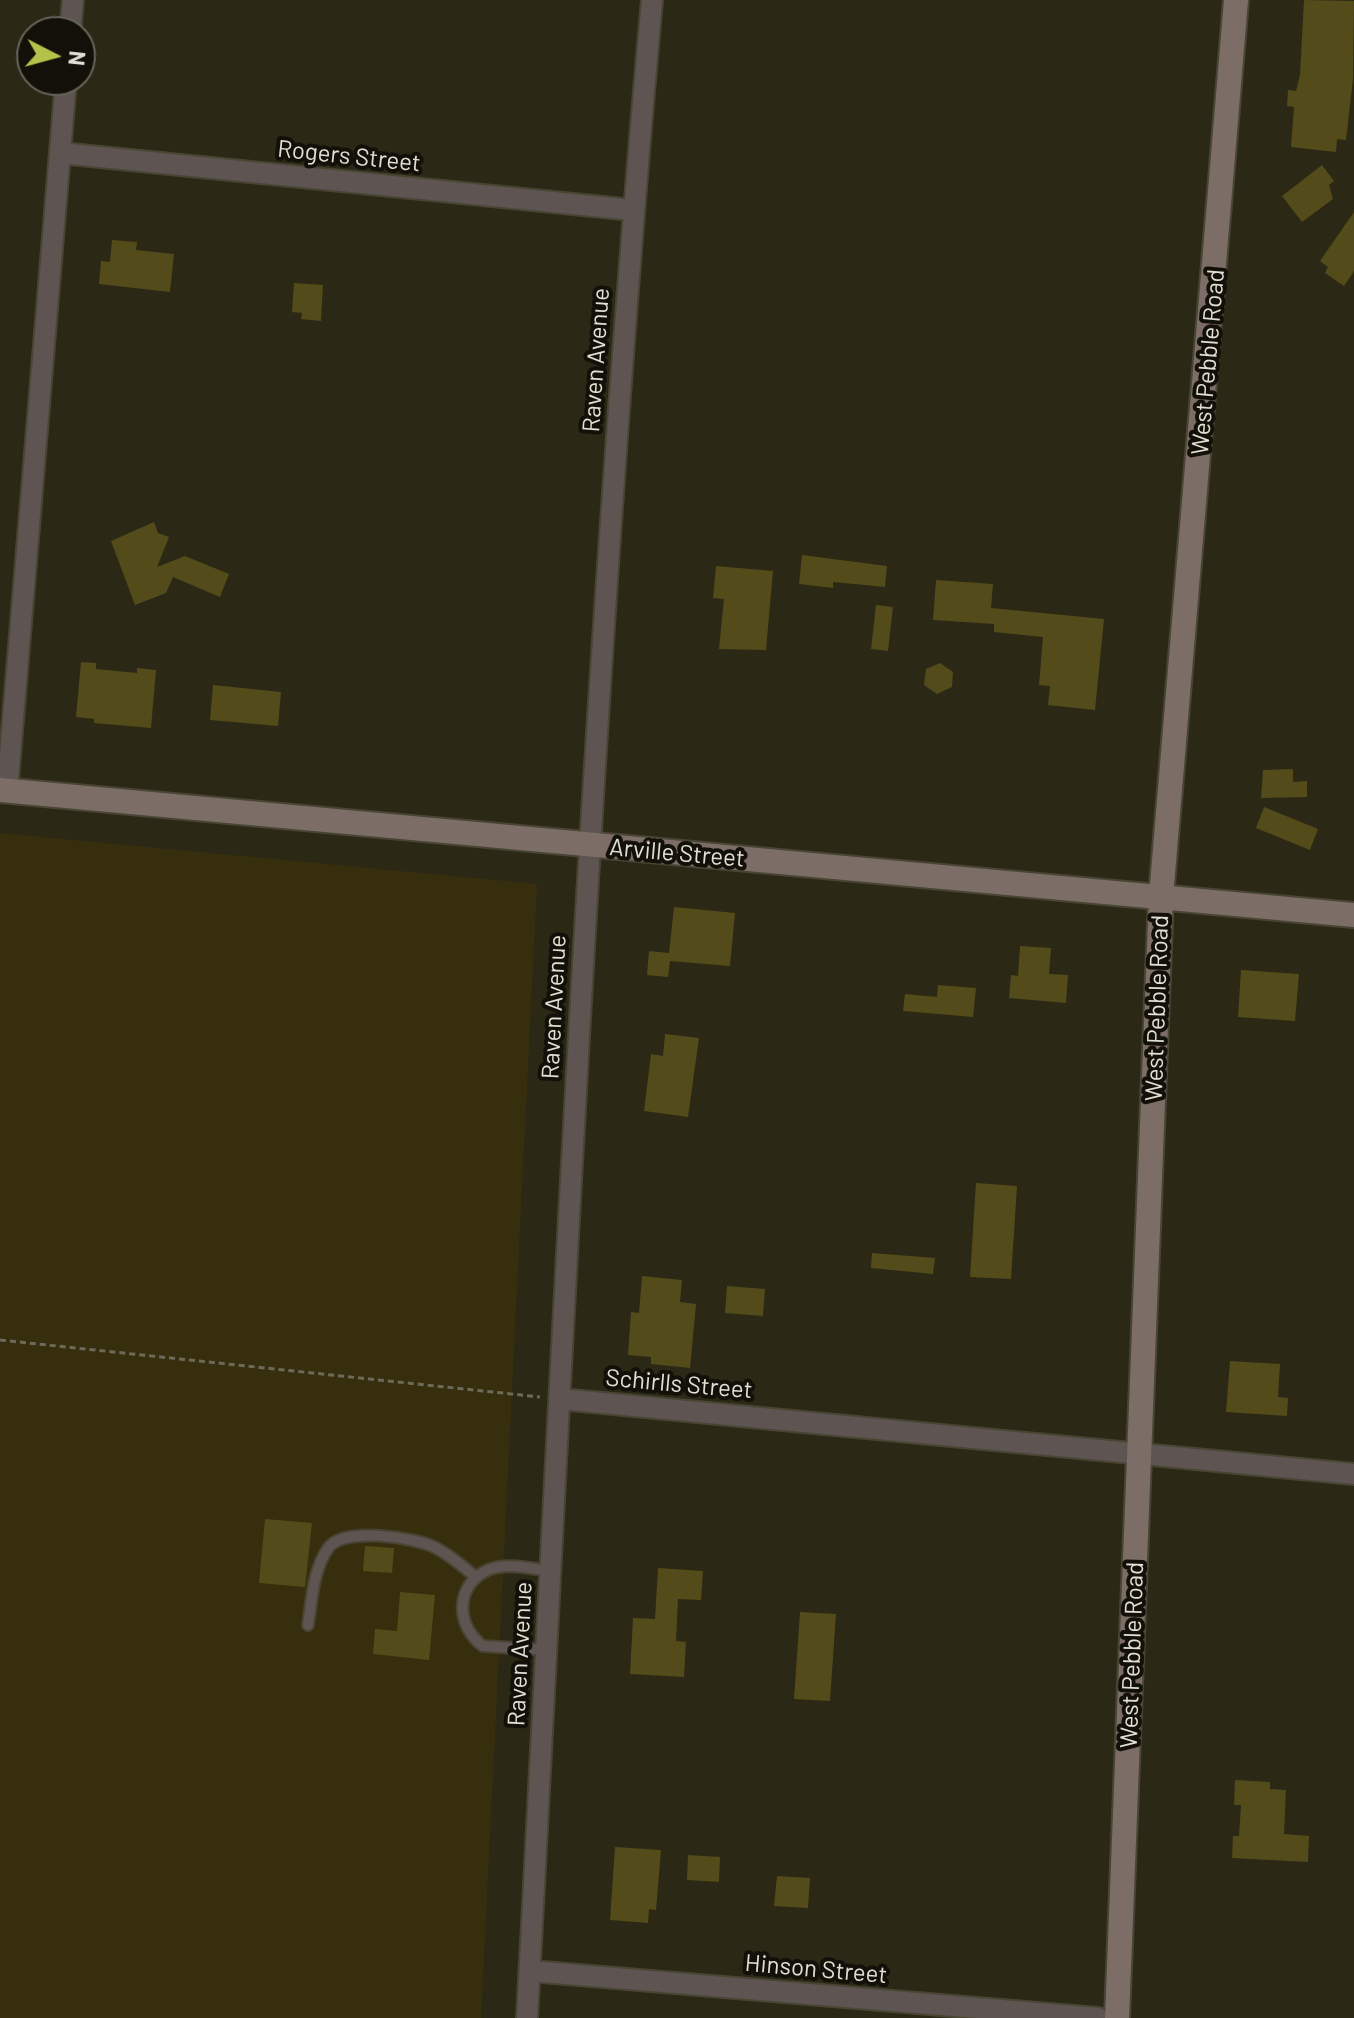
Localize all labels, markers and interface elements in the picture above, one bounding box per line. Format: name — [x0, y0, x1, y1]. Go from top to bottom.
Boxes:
north arrow — [16, 16, 96, 96]
text: N — [64, 50, 92, 67]
street label: Rogers Street — [276, 134, 422, 178]
street label: West Pebble Road — [1186, 268, 1230, 456]
street label: Raven Avenue — [577, 287, 615, 433]
street label: Arville Street — [608, 833, 746, 873]
street label: West Pebble Road — [1139, 914, 1175, 1102]
street label: Raven Avenue — [536, 934, 572, 1080]
street label: Schirlls Street — [604, 1363, 754, 1405]
street label: West Pebble Road — [1114, 1561, 1150, 1749]
street label: Raven Avenue — [502, 1581, 538, 1727]
street label: Hinson Street — [744, 1948, 888, 1990]

